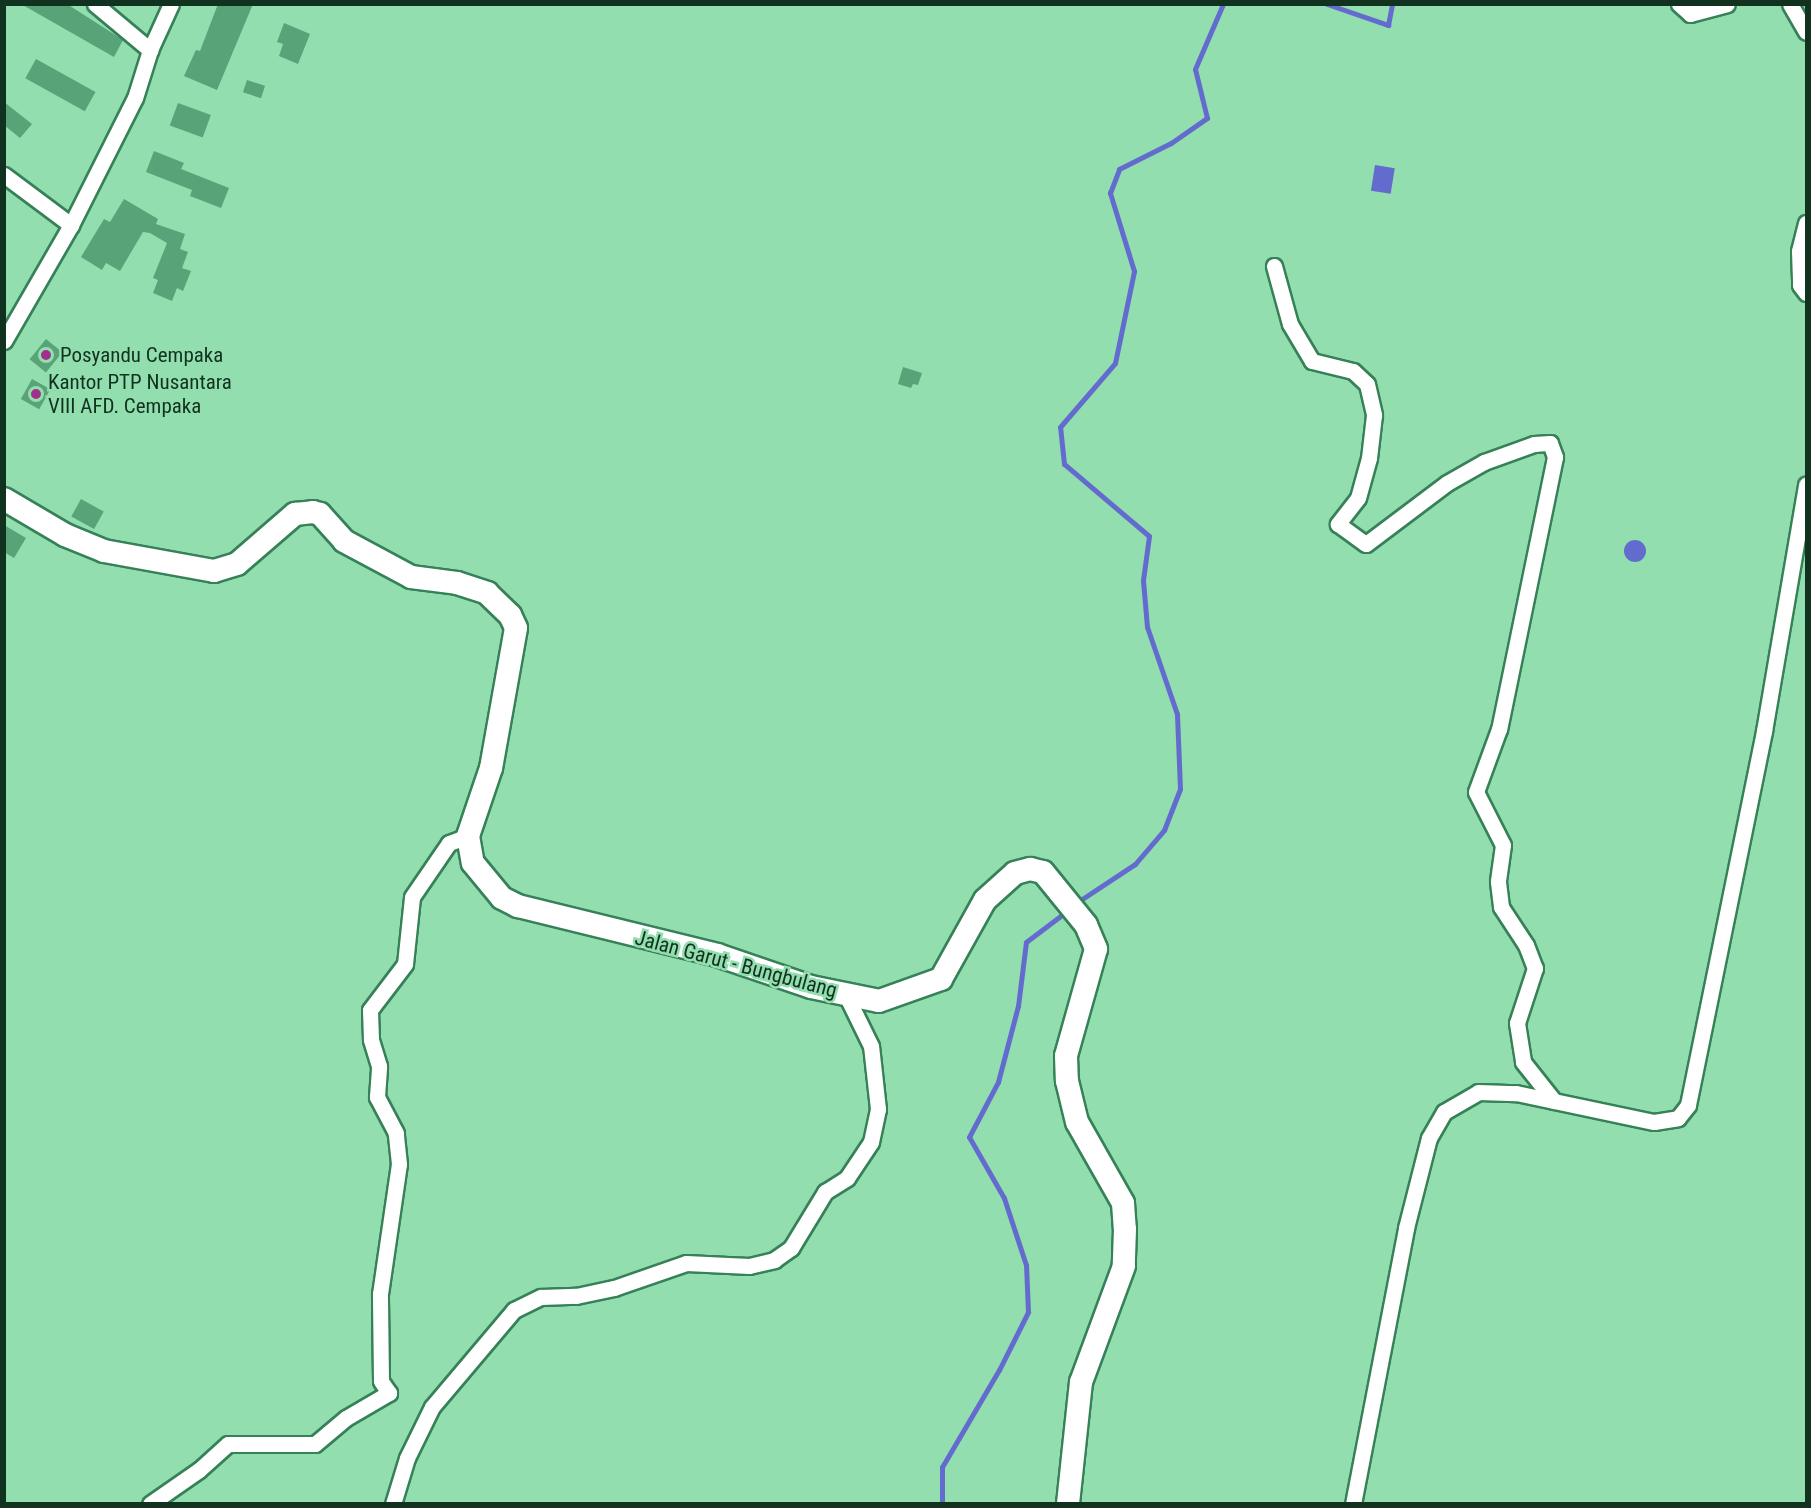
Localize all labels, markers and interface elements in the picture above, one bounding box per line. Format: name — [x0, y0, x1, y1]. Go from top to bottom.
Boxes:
place label: Posyandu Cempaka — [60, 342, 223, 368]
marker: Posyandu Cempaka — [37, 346, 55, 364]
place label: Kantor PTP Nusantara VIII AFD. Cempaka — [48, 369, 232, 419]
marker: Kantor PTP Nusantara VIII AFD. Cempaka — [29, 387, 43, 401]
street label: Jalan Garut - Bungbulang — [632, 925, 840, 1003]

